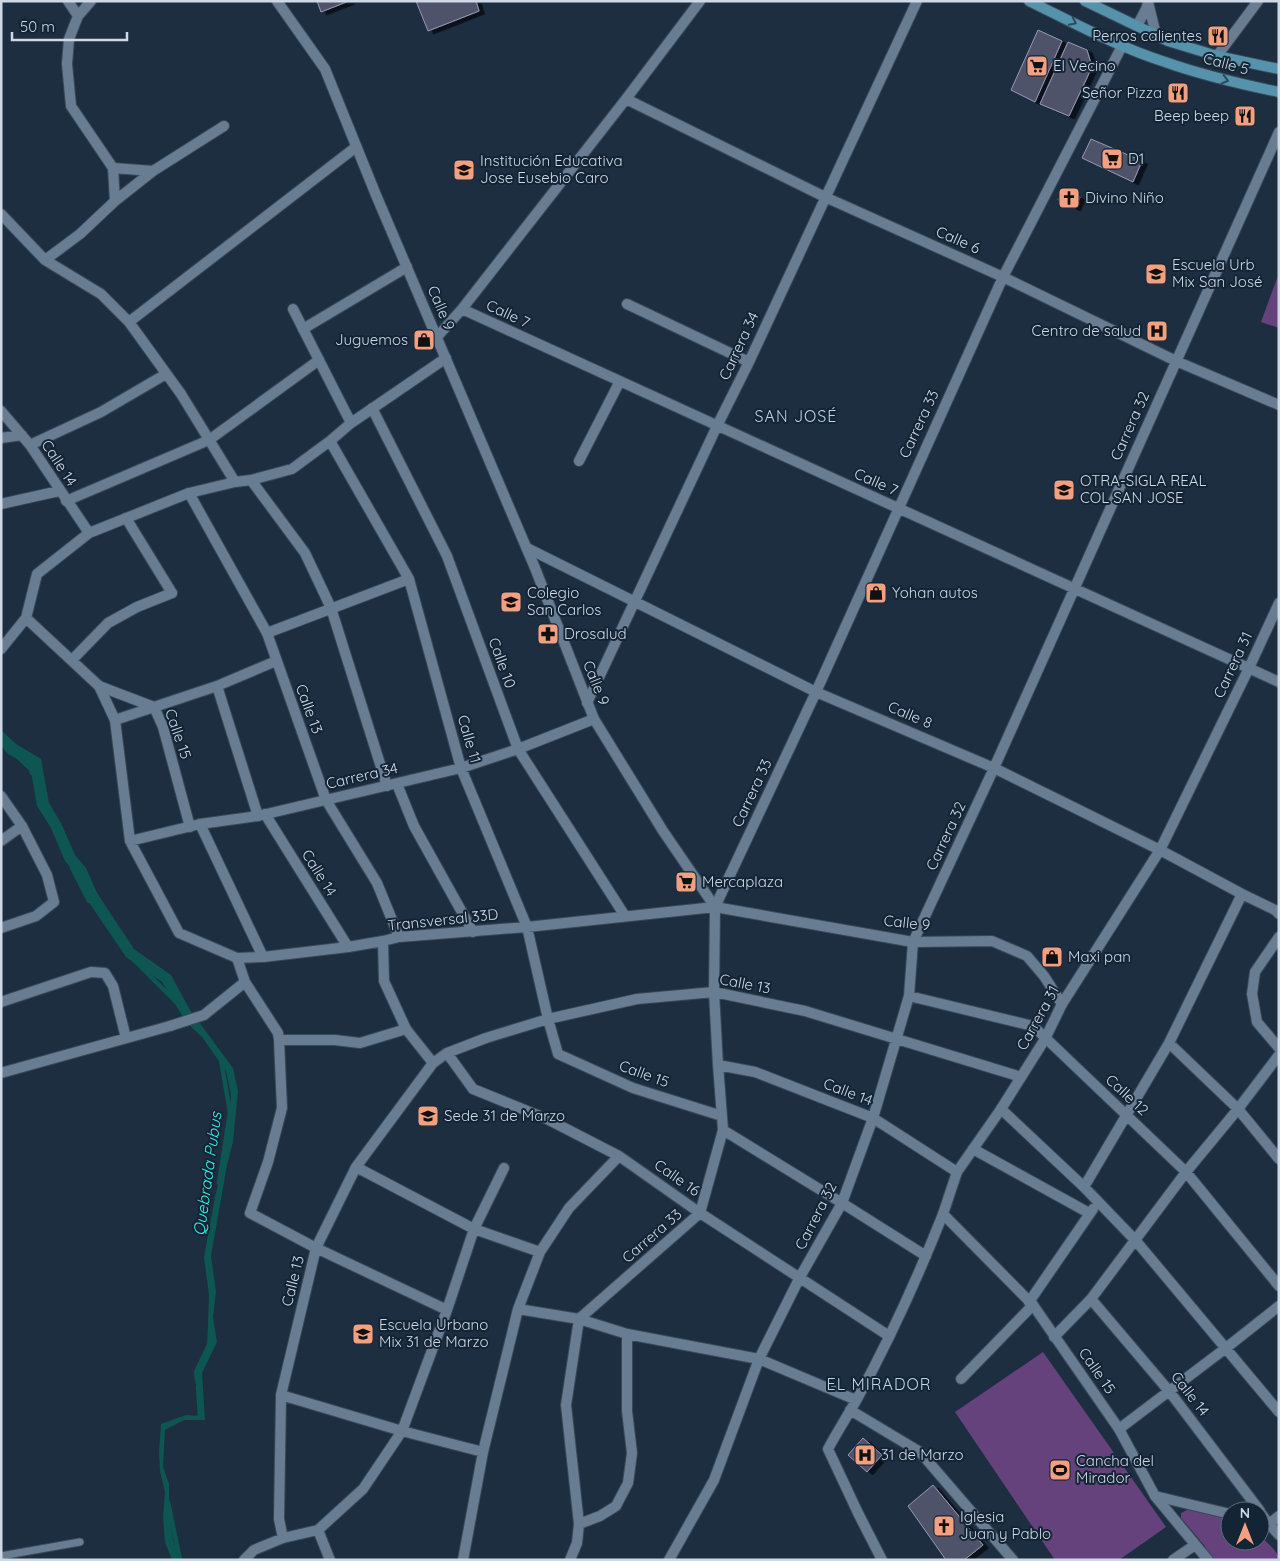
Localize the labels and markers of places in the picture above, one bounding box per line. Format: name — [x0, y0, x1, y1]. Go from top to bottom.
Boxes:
restaurant icon: Perros calientes — [1206, 24, 1230, 48]
place label: Perros calientes — [1092, 26, 1202, 45]
supermarket icon: El Vecino — [1025, 54, 1049, 78]
place label: El Vecino — [1053, 56, 1116, 75]
restaurant icon: Señor Pizza — [1166, 81, 1190, 105]
place label: Señor Pizza — [1082, 83, 1162, 102]
restaurant icon: Beep beep — [1233, 104, 1257, 128]
place label: Beep beep — [1154, 106, 1229, 125]
supermarket icon: D1 — [1100, 147, 1124, 171]
place label: D1 — [1128, 149, 1144, 168]
place label: Institución Educativa Jose Eusebio Caro — [480, 151, 623, 187]
school or university icon: Institución Educativa Jose Eusebio Caro — [452, 158, 476, 182]
church icon: Divino Niño — [1057, 186, 1081, 210]
place label: Divino Niño — [1085, 188, 1164, 207]
place label: Escuela Urb Mix San José — [1172, 255, 1262, 291]
school or university icon: Escuela Urb Mix San José — [1144, 262, 1168, 286]
hospital icon: Centro de salud — [1145, 319, 1169, 343]
place label: Centro de salud — [1031, 321, 1141, 340]
shop icon: Juguemos — [412, 328, 436, 352]
place label: Juguemos — [335, 330, 408, 349]
place label: OTRA-SIGLA REAL COL SAN JOSE — [1080, 471, 1207, 507]
school or university icon: OTRA-SIGLA REAL COL SAN JOSE — [1052, 478, 1076, 502]
shop icon: Yohan autos — [864, 581, 888, 605]
place label: Colegio San Carlos — [527, 583, 601, 619]
place label: Yohan autos — [892, 583, 978, 602]
school or university icon: Colegio San Carlos — [499, 590, 523, 614]
pharmacy icon: Drosalud — [536, 622, 560, 646]
place label: Drosalud — [564, 624, 627, 643]
supermarket icon: Mercaplaza — [674, 870, 698, 894]
place label: Mercaplaza — [702, 872, 783, 891]
shop icon: Maxi pan — [1040, 945, 1064, 969]
place label: Maxi pan — [1068, 947, 1131, 966]
school or university icon: Sede 31 de Marzo — [416, 1104, 440, 1128]
place label: Sede 31 de Marzo — [444, 1106, 565, 1125]
place label: Escuela Urbano Mix 31 de Marzo — [379, 1315, 489, 1351]
school or university icon: Escuela Urbano Mix 31 de Marzo — [351, 1322, 375, 1346]
hospital icon: 31 de Marzo — [853, 1443, 877, 1467]
place label: 31 de Marzo — [881, 1445, 964, 1464]
place label: Cancha del Mirador — [1076, 1451, 1154, 1487]
sports icon: Cancha del Mirador — [1048, 1458, 1072, 1482]
place label: Iglesia Juan y Pablo — [960, 1507, 1051, 1543]
church icon: Iglesia Juan y Pablo — [932, 1514, 956, 1538]

